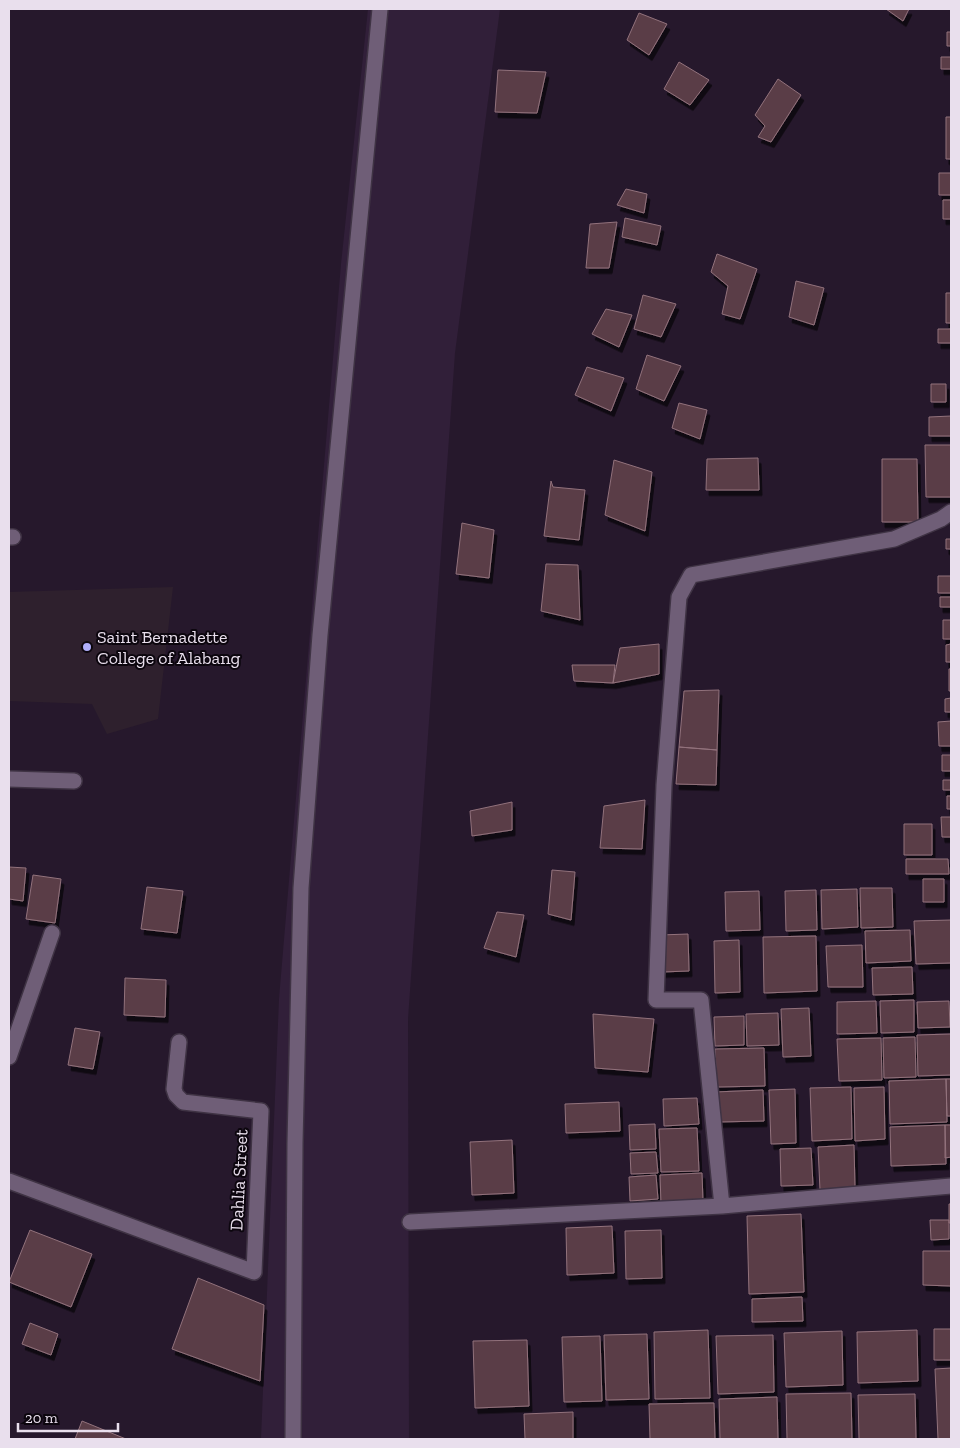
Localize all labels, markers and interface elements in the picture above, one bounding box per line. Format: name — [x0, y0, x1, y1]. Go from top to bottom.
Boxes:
place label: Saint Bernadette College of Alabang — [97, 626, 241, 669]
marker: Saint Bernadette College of Alabang — [81, 641, 93, 653]
street label: Dahlia Street — [225, 1128, 253, 1231]
scale bar — [18, 1400, 118, 1432]
text: 20 m — [25, 1409, 58, 1427]

